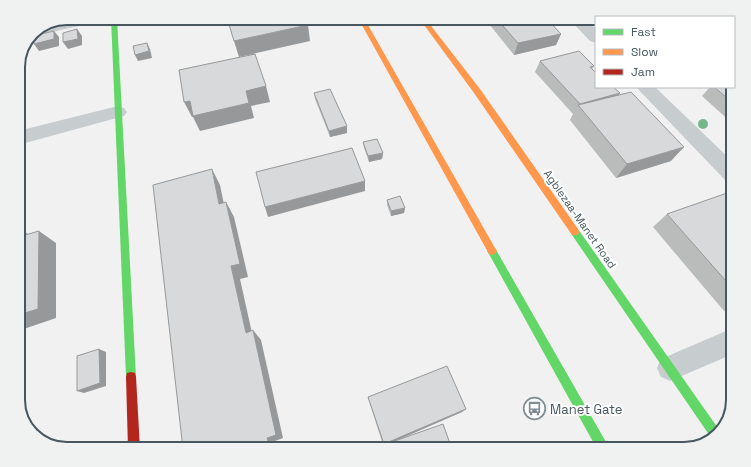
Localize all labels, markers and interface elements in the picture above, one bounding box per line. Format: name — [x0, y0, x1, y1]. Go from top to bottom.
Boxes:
legend — [595, 16, 735, 88]
text: Fast — [631, 24, 656, 40]
text: Slow — [631, 44, 658, 60]
text: Jam — [631, 64, 655, 80]
street label: Agblezaa-Manet Road — [541, 167, 619, 271]
bus stop icon: Manet Gate — [522, 396, 548, 422]
place label: Manet Gate — [550, 401, 623, 418]

